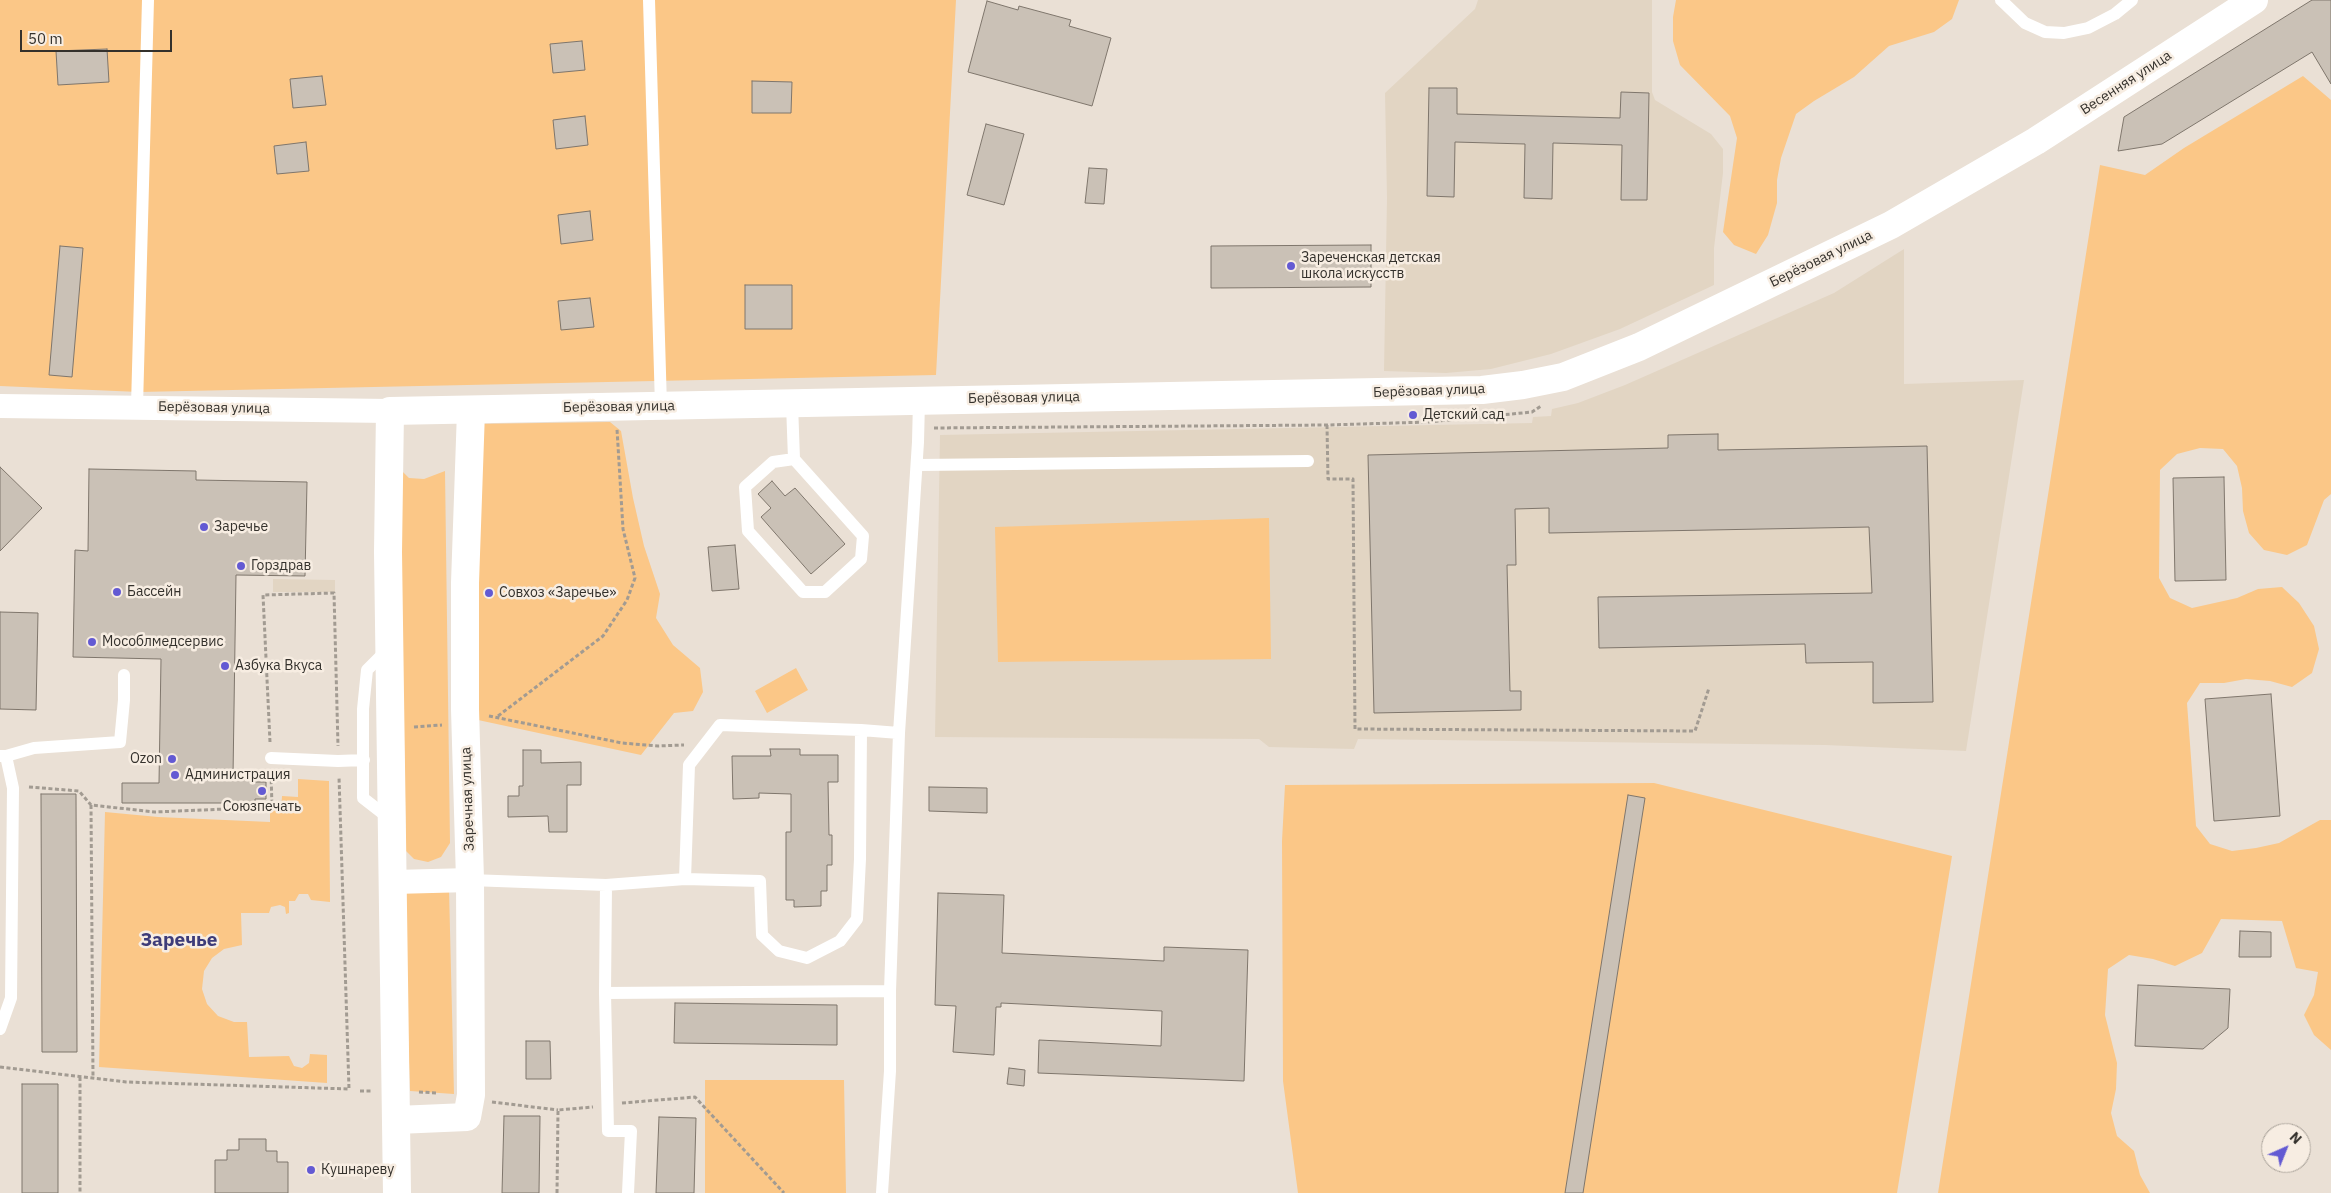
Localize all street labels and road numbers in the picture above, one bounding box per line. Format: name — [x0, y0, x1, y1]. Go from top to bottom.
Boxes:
street label: Весенняя улица — [2077, 47, 2175, 119]
street label: Берёзовая улица — [1767, 227, 1875, 291]
street label: Берёзовая улица — [1373, 381, 1485, 401]
street label: Берёзовая улица — [968, 389, 1080, 407]
street label: Берёзовая улица — [563, 398, 675, 416]
street label: Берёзовая улица — [158, 399, 270, 417]
street label: Заречная улица — [458, 747, 478, 851]

